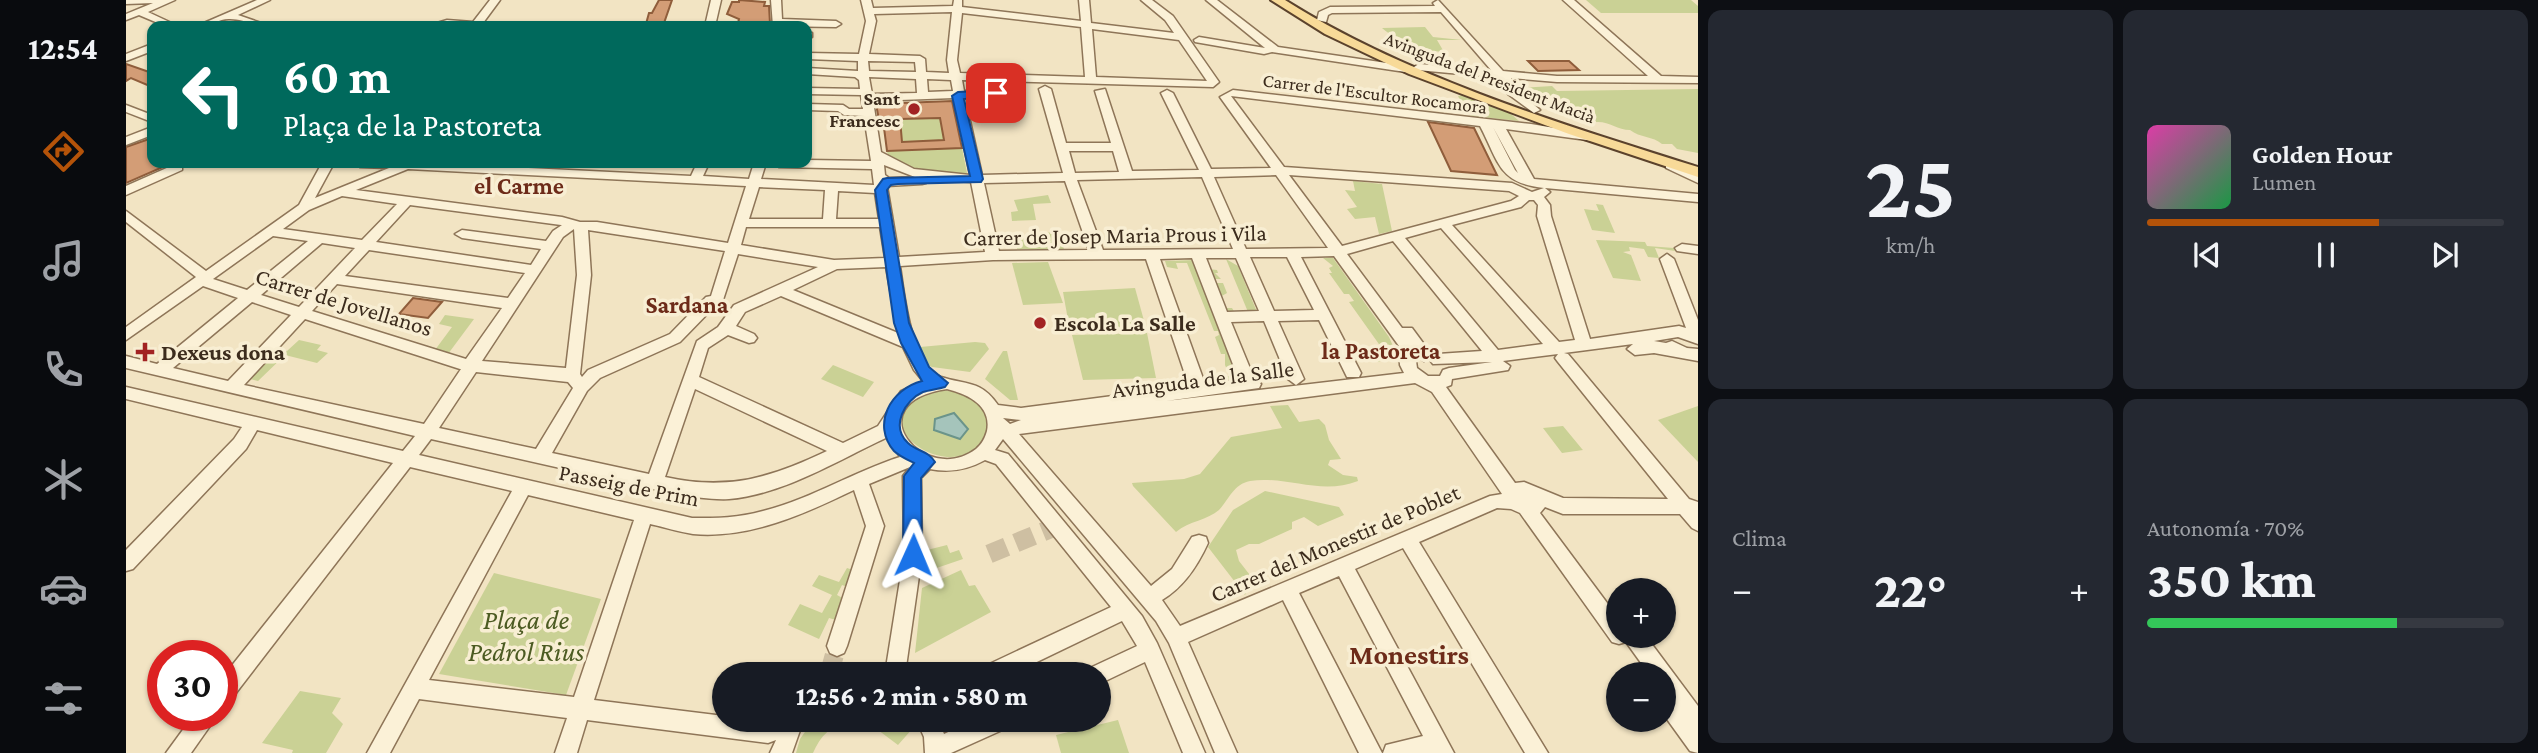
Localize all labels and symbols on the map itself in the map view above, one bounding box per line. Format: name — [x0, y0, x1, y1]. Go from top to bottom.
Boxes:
street label: Avinguda del President Macià — [1381, 27, 1598, 128]
pin — [966, 63, 1026, 123]
street label: Carrer de l'Escultor Rocamora — [1262, 69, 1488, 118]
place label: Sant Francesc — [829, 88, 900, 131]
marker: Sant Francesc — [906, 101, 922, 117]
district label: el Carme — [474, 172, 564, 199]
street label: Carrer de Josep Maria Prous i Vila — [963, 219, 1267, 251]
street label: Carrer de Jovellanos — [253, 263, 435, 341]
district label: Sardana — [646, 291, 729, 318]
place label: Escola La Salle — [1054, 310, 1196, 336]
marker: Escola La Salle — [1032, 315, 1048, 331]
district label: la Pastoreta — [1322, 337, 1441, 364]
place label: Dexeus dona — [161, 339, 286, 365]
marker: Dexeus dona — [135, 342, 155, 362]
street label: Avinguda de la Salle — [1111, 355, 1295, 403]
street label: Passeig de Prim — [557, 459, 701, 511]
street label: Carrer del Monestir de Poblet — [1207, 479, 1464, 607]
position arrow — [876, 518, 950, 592]
park label: Plaça de Pedrol Rius — [468, 604, 584, 667]
district label: Monestirs — [1349, 639, 1469, 670]
speed limit sign: 30 — [147, 640, 238, 731]

